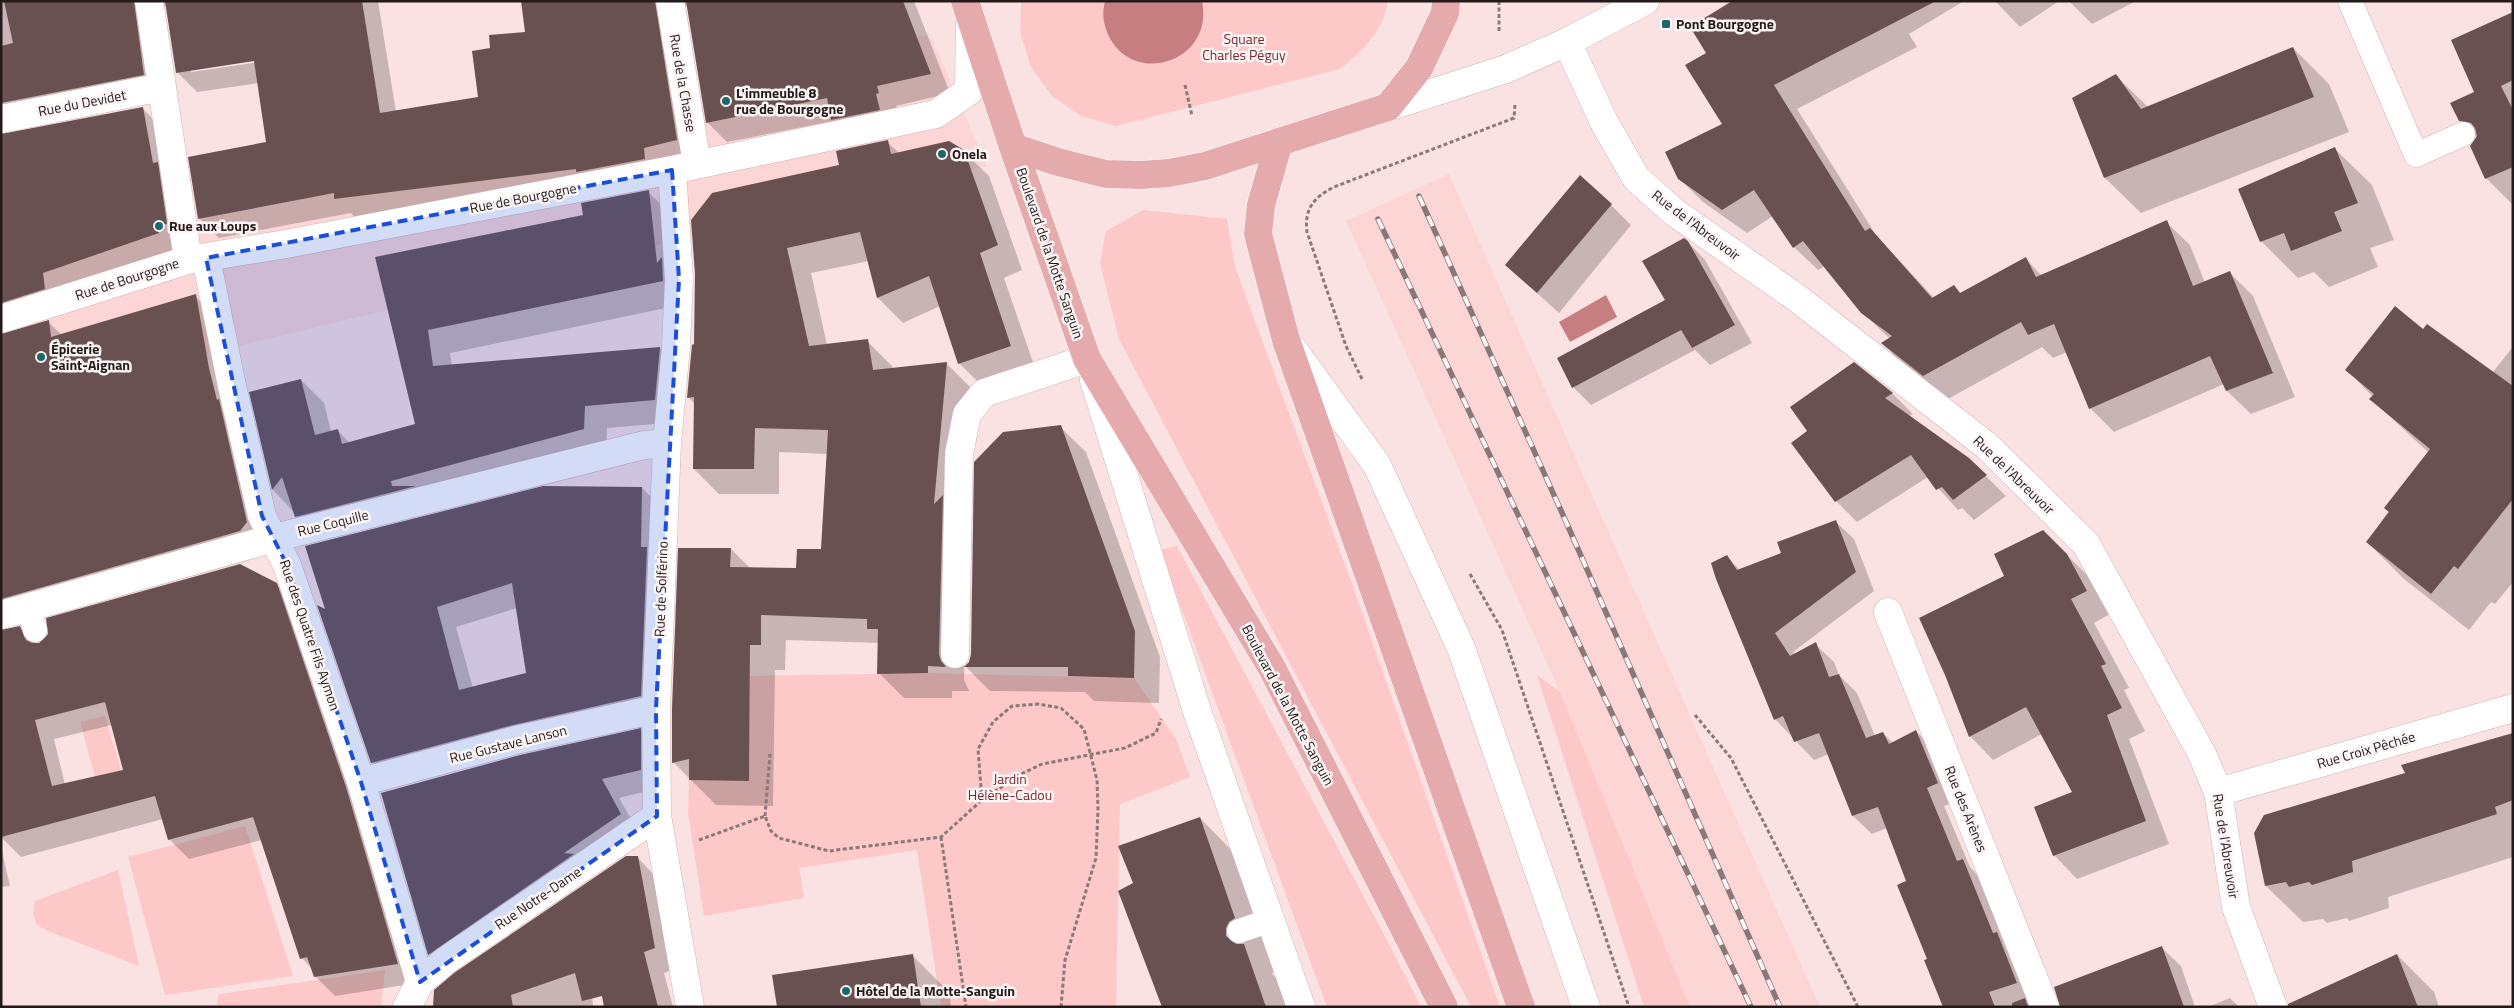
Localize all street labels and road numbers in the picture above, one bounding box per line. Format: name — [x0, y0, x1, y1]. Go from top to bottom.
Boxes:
street label: Rue de la Chasse — [665, 32, 702, 134]
street label: Rue du Devidet — [36, 84, 128, 121]
street label: Boulevard de la Motte Sanguin — [1011, 164, 1090, 341]
street label: Rue de Bourgogne — [468, 177, 578, 218]
street label: Rue de l'Abreuvoir — [1648, 184, 1745, 265]
street label: Rue de Bourgogne — [72, 252, 182, 305]
street label: Rue de l'Abreuvoir — [1969, 430, 2060, 519]
street label: Rue Coquille — [295, 504, 371, 541]
street label: Rue de Solférino — [648, 540, 673, 637]
street label: Rue des Quatre Fils Aymon — [275, 557, 346, 713]
street label: Boulevard de la Motte Sanguin — [1237, 621, 1340, 789]
street label: Rue Gustave Lanson — [447, 719, 569, 768]
street label: Rue Croix Pêchée — [2314, 725, 2417, 774]
street label: Rue des Arènes — [1940, 762, 1993, 855]
street label: Rue de l'Abreuvoir — [2208, 792, 2245, 900]
street label: Rue Notre-Dame — [490, 861, 585, 934]

